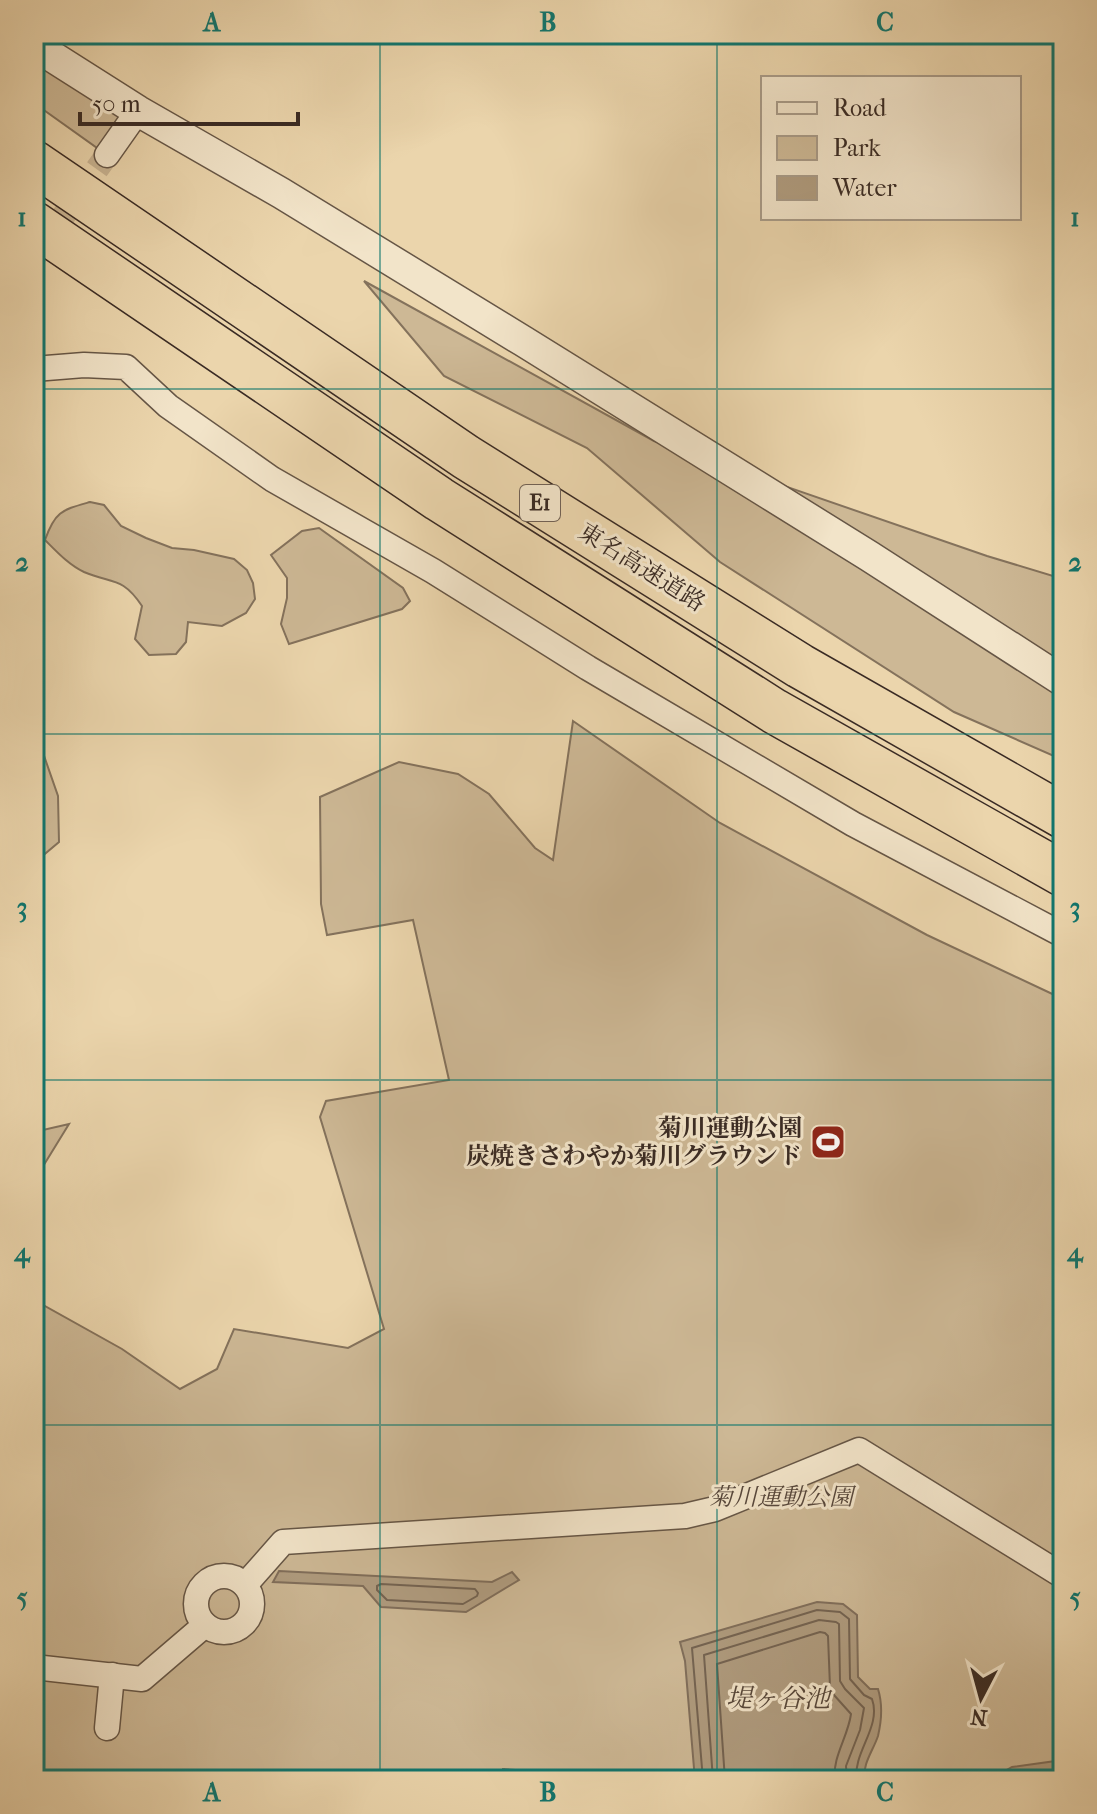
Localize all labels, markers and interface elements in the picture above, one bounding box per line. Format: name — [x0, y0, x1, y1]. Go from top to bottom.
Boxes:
text: A — [202, 7, 222, 38]
text: B — [540, 7, 557, 38]
text: C — [876, 7, 894, 38]
scale bar — [80, 76, 298, 126]
legend — [761, 76, 1021, 220]
text: 50 m — [92, 90, 141, 118]
text: Road — [833, 94, 887, 122]
text: Park — [833, 134, 881, 162]
text: Water — [832, 174, 897, 202]
text: 1 — [17, 202, 27, 233]
text: 1 — [1070, 202, 1080, 233]
road number: E1 — [520, 485, 560, 521]
street label: 東名高速道路 — [574, 517, 710, 617]
text: 2 — [15, 547, 29, 578]
text: 2 — [1068, 547, 1082, 578]
text: 3 — [17, 892, 27, 923]
text: 3 — [1070, 892, 1080, 923]
place label: 菊川運動公園 炭焼きさわやか菊川グラウンド — [466, 1114, 802, 1170]
sports icon: 菊川運動公園 炭焼きさわやか菊川グラウンド — [809, 1123, 847, 1161]
text: 4 — [13, 1237, 31, 1269]
text: 4 — [1066, 1237, 1084, 1269]
park label: 菊川運動公園 — [709, 1483, 857, 1511]
text: 5 — [16, 1582, 28, 1613]
text: 5 — [1069, 1582, 1081, 1613]
north arrow — [941, 1658, 1021, 1738]
water label: 堤ヶ谷池 — [726, 1683, 833, 1714]
text: N — [969, 1703, 989, 1731]
text: A — [202, 1777, 222, 1808]
text: B — [540, 1777, 557, 1808]
text: C — [876, 1777, 894, 1808]

